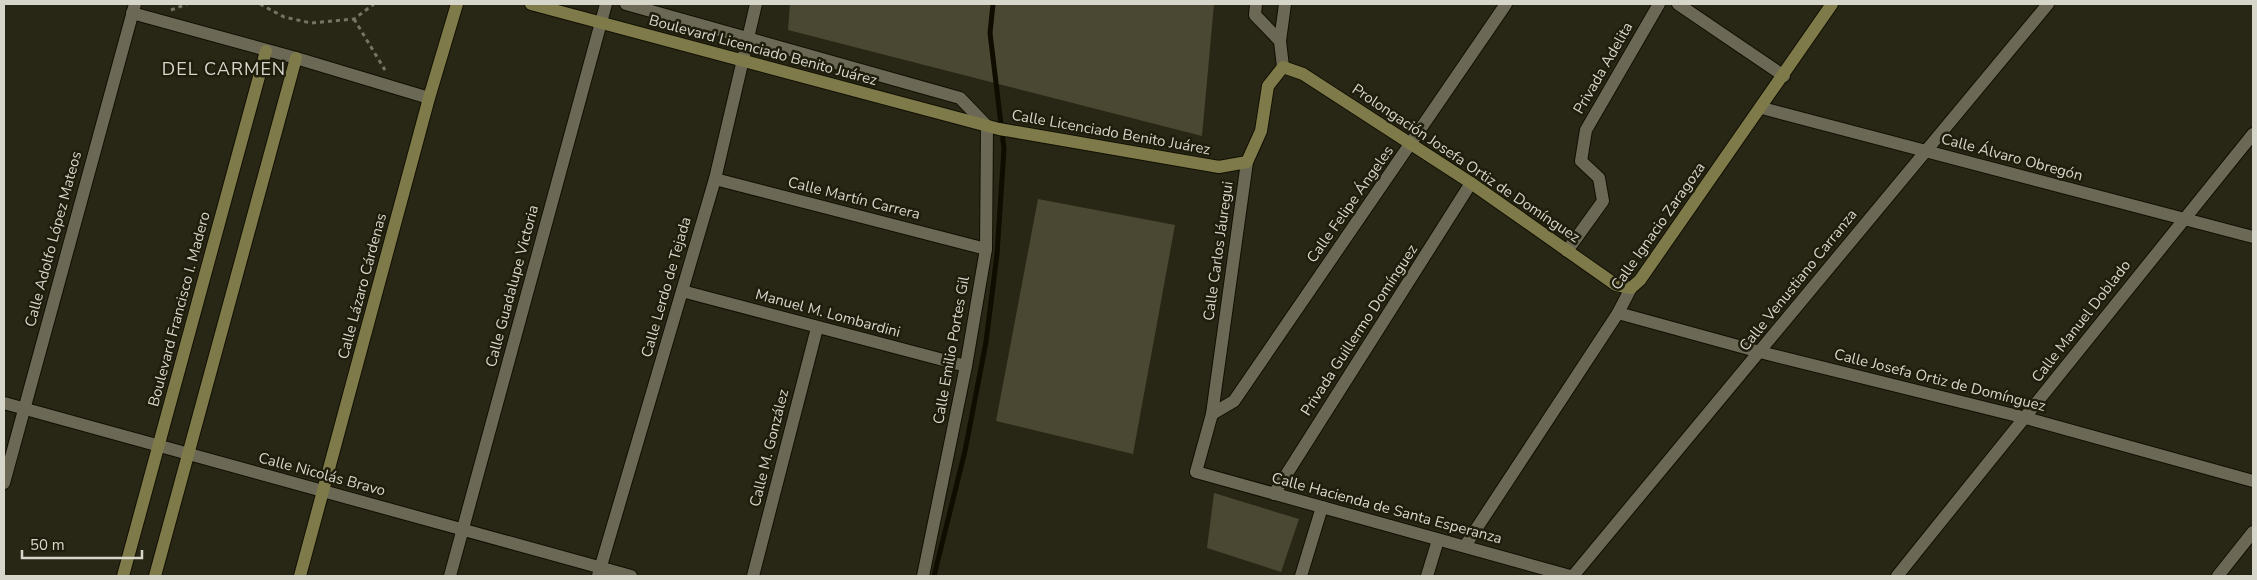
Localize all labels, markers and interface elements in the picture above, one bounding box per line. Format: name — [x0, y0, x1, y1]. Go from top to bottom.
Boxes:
street label: Boulevard Licenciado Benito Juárez — [647, 10, 879, 90]
street label: Privada Adelita — [1569, 18, 1637, 118]
district label: DEL CARMEN — [162, 57, 286, 81]
street label: Prolongación Josefa Ortiz de Domínguez — [1348, 79, 1584, 247]
street label: Calle Licenciado Benito Juárez — [1010, 105, 1212, 159]
street label: Calle Álvaro Obregón — [1939, 128, 2085, 186]
street label: Calle Felipe Ángeles — [1302, 141, 1398, 267]
street label: Calle Adolfo López Mateos — [20, 149, 86, 329]
street label: Calle Ignacio Zaragoza — [1606, 158, 1710, 294]
street label: Calle Martín Carrera — [786, 172, 922, 224]
street label: Calle Carlos Jáuregui — [1198, 180, 1238, 322]
street label: Calle Guadalupe Victoria — [481, 203, 543, 369]
street label: Calle Venustiano Carranza — [1734, 205, 1862, 355]
street label: Boulevard Francisco I. Madero — [143, 209, 215, 409]
street label: Calle Lázaro Cárdenas — [333, 211, 391, 361]
street label: Calle Lerdo de Tejada — [636, 214, 696, 360]
street label: Privada Guillermo Domínguez — [1296, 240, 1422, 420]
street label: Calle Manuel Doblado — [2027, 256, 2135, 386]
street label: Calle Emilio Portes Gil — [928, 274, 974, 426]
street label: Manuel M. Lombardini — [753, 284, 903, 342]
street label: Calle Josefa Ortiz de Domínguez — [1832, 344, 2048, 416]
street label: Calle M. González — [745, 387, 793, 509]
street label: Calle Nicolás Bravo — [256, 447, 388, 501]
street label: Calle Hacienda de Santa Esperanza — [1270, 468, 1504, 548]
scale bar — [22, 528, 142, 560]
text: 50 m — [30, 535, 65, 555]

